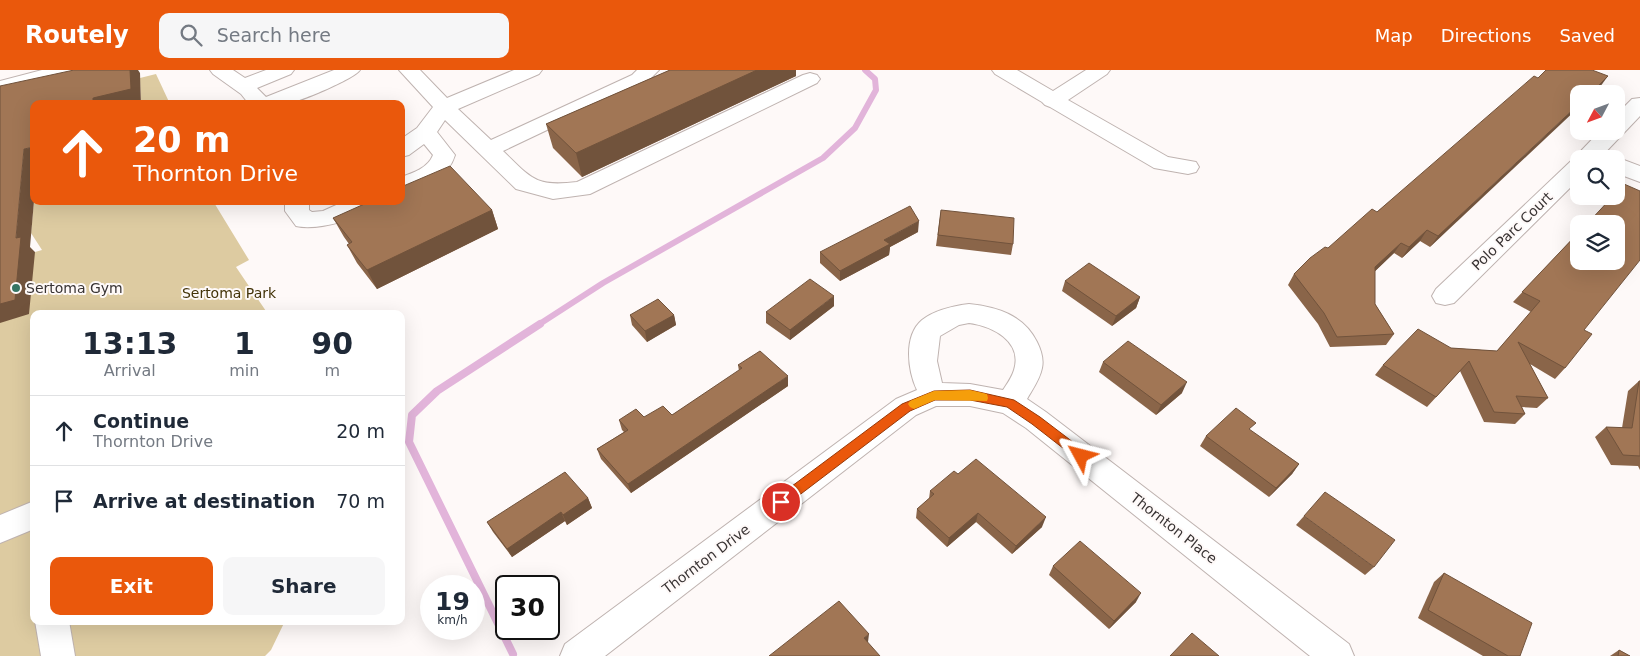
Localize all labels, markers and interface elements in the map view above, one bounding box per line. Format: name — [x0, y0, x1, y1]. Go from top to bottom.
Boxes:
search box — [159, 13, 509, 58]
text: Routely — [25, 21, 129, 49]
icon: search — [177, 21, 205, 49]
text: Search here — [217, 24, 331, 46]
text: Map — [1375, 25, 1413, 46]
text: Directions — [1441, 25, 1531, 46]
text: Saved — [1559, 25, 1615, 46]
north arrow — [1570, 85, 1625, 140]
map controls — [1570, 85, 1625, 270]
icon: ahead — [50, 120, 115, 185]
text: 20 m — [133, 120, 230, 160]
button: search — [1570, 150, 1625, 205]
text: Thornton Drive — [133, 161, 298, 186]
street label: Polo Parc Court — [1468, 188, 1556, 274]
button: layers — [1570, 215, 1625, 270]
place label: Sertoma Gym — [26, 280, 123, 296]
marker: Sertoma Gym — [10, 282, 22, 294]
park label: Sertoma Park — [182, 285, 277, 301]
text: 13:13 — [82, 326, 177, 361]
text: 1 — [234, 326, 255, 361]
text: 90 — [311, 326, 353, 361]
text: Arrival — [104, 361, 156, 380]
text: min — [229, 361, 259, 380]
text: m — [324, 361, 340, 380]
text: Continue — [93, 410, 189, 432]
icon: ahead — [50, 417, 78, 445]
text: 20 m — [336, 420, 385, 442]
position arrow — [1054, 429, 1106, 481]
text: Thornton Drive — [93, 432, 213, 451]
pin — [760, 481, 802, 523]
icon: arrive — [50, 487, 78, 515]
icon: arrive — [767, 488, 795, 516]
street label: Thornton Place — [1127, 489, 1220, 567]
text: Arrive at destination — [93, 490, 315, 512]
text: 70 m — [336, 490, 385, 512]
street label: Thornton Drive — [658, 521, 753, 598]
button: Exit — [50, 557, 213, 615]
button: Share — [223, 557, 385, 615]
speed limit sign: 30 — [495, 575, 560, 640]
text: 19 — [435, 587, 470, 616]
text: km/h — [437, 613, 468, 627]

